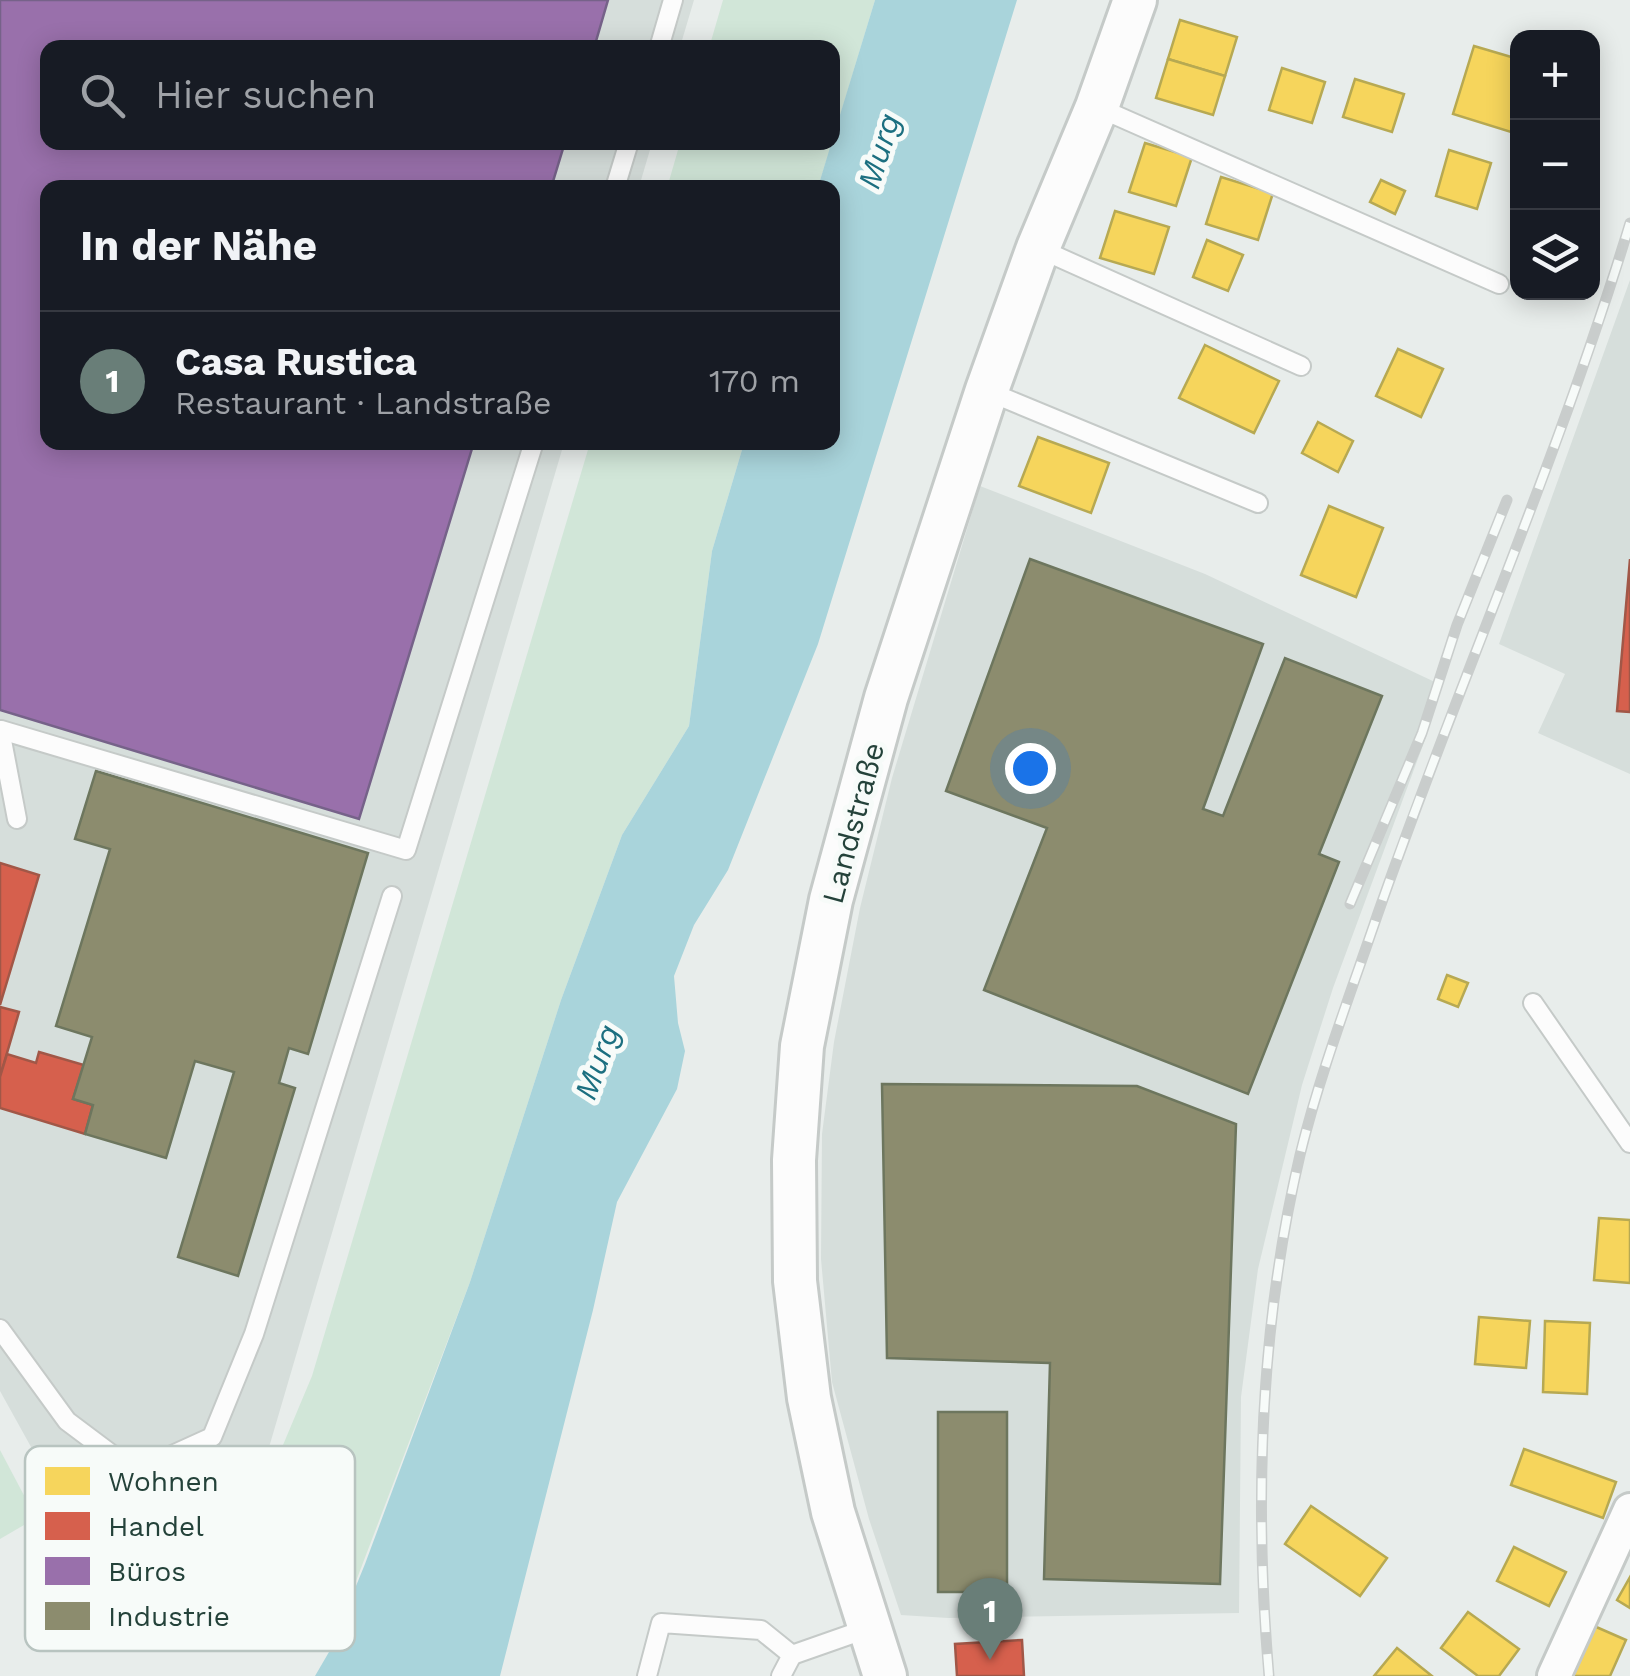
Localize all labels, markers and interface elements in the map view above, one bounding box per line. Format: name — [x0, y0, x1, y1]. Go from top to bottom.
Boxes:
map controls — [1510, 30, 1600, 300]
button: + — [1510, 30, 1600, 120]
search box — [40, 40, 840, 150]
icon: search — [75, 68, 130, 123]
text: Hier suchen — [155, 73, 376, 117]
water label: Murg — [850, 109, 908, 193]
button: − — [1510, 120, 1600, 210]
button: layers — [1510, 210, 1600, 300]
text: In der Nähe — [80, 221, 317, 270]
text: Casa Rustica — [175, 340, 417, 384]
text: 1 — [106, 362, 119, 400]
text: 170 m — [709, 362, 800, 400]
text: Restaurant · Landstraße — [175, 384, 551, 422]
street label: Landstraße — [815, 739, 891, 907]
your location — [1005, 743, 1056, 794]
water label: Murg — [566, 1019, 628, 1105]
legend — [25, 1446, 355, 1651]
text: Wohnen — [108, 1465, 219, 1498]
text: Handel — [108, 1510, 204, 1543]
text: Büros — [108, 1555, 186, 1588]
pin: 1 — [958, 1578, 1022, 1660]
text: Industrie — [108, 1600, 230, 1633]

